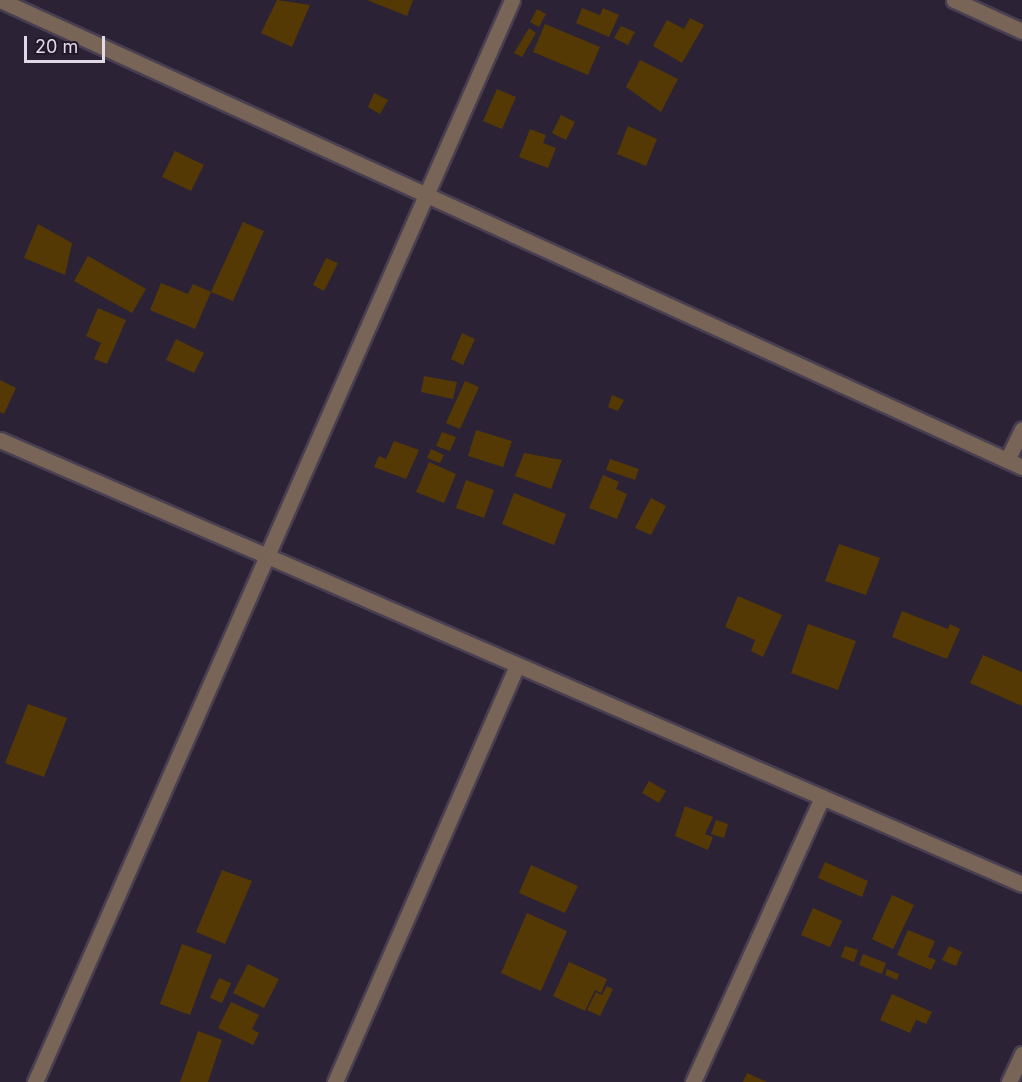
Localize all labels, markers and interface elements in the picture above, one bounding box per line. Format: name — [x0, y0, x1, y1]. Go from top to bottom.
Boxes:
scale bar — [27, 24, 108, 62]
text: 20 m — [35, 36, 78, 57]

